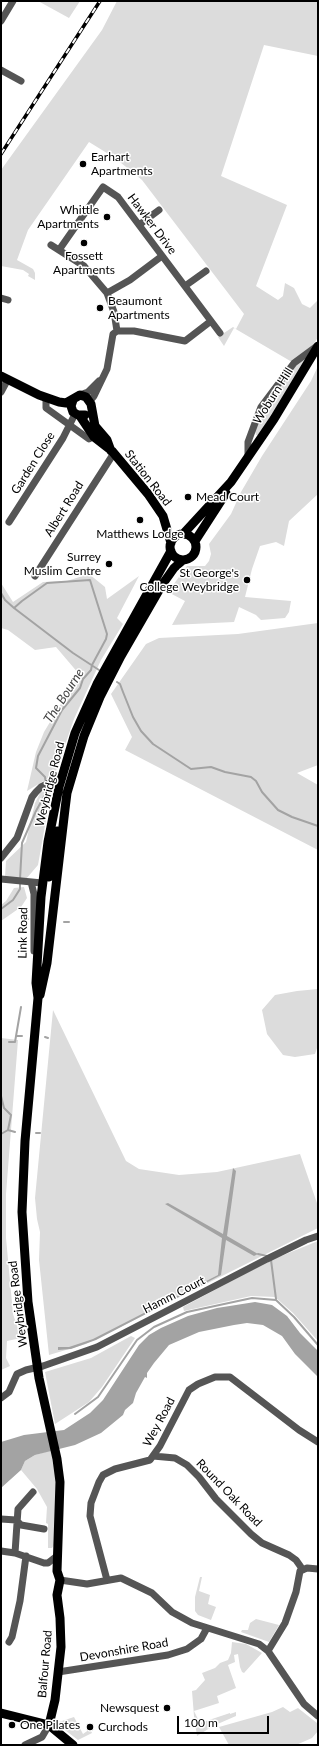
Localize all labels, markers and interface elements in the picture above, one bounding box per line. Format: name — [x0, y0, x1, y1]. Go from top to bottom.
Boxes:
place label: Earhart Apartments — [91, 150, 153, 178]
marker: Earhart Apartments — [78, 159, 88, 169]
street label: Hawker Drive — [124, 191, 180, 257]
place label: Whittle Apartments — [37, 203, 99, 231]
marker: Whittle Apartments — [102, 212, 112, 222]
marker: Fossett Apartments — [79, 238, 89, 248]
place label: Fossett Apartments — [53, 249, 115, 277]
place label: Beaumont Apartments — [108, 294, 170, 322]
marker: Beaumont Apartments — [95, 303, 105, 313]
street label: Woburn Hill — [250, 365, 296, 427]
street label: Garden Close — [8, 429, 58, 497]
street label: Station Road — [122, 447, 174, 509]
street label: Albert Road — [41, 479, 87, 539]
place label: Mead Court — [196, 490, 259, 504]
marker: Mead Court — [183, 492, 193, 502]
marker: Matthews Lodge — [135, 515, 145, 525]
place label: Matthews Lodge — [96, 527, 184, 541]
place label: Surrey Muslim Centre — [24, 550, 101, 578]
marker: Surrey Muslim Centre — [104, 559, 114, 569]
place label: St George's College Weybridge — [139, 566, 239, 594]
marker: St George's College Weybridge — [242, 575, 252, 585]
water label: The Bourne — [41, 666, 87, 726]
street label: Weybridge Road — [32, 740, 68, 828]
street label: Link Road — [15, 907, 31, 959]
street label: Weybridge Road — [6, 1260, 30, 1348]
street label: Hamm Court — [141, 1273, 207, 1317]
street label: Wey Road — [140, 1395, 178, 1449]
street label: Round Oak Road — [193, 1456, 265, 1530]
street label: Balfour Road — [35, 1629, 55, 1699]
street label: Devonshire Road — [79, 1635, 169, 1665]
place label: Newsquest — [100, 1701, 159, 1715]
marker: Newsquest — [162, 1703, 172, 1713]
scale bar — [179, 1708, 271, 1734]
text: 100 m — [184, 1715, 218, 1730]
place label: One Pilates — [20, 1718, 80, 1732]
marker: One Pilates — [7, 1720, 17, 1730]
place label: Curchods — [98, 1720, 148, 1734]
marker: Curchods — [85, 1722, 95, 1732]

